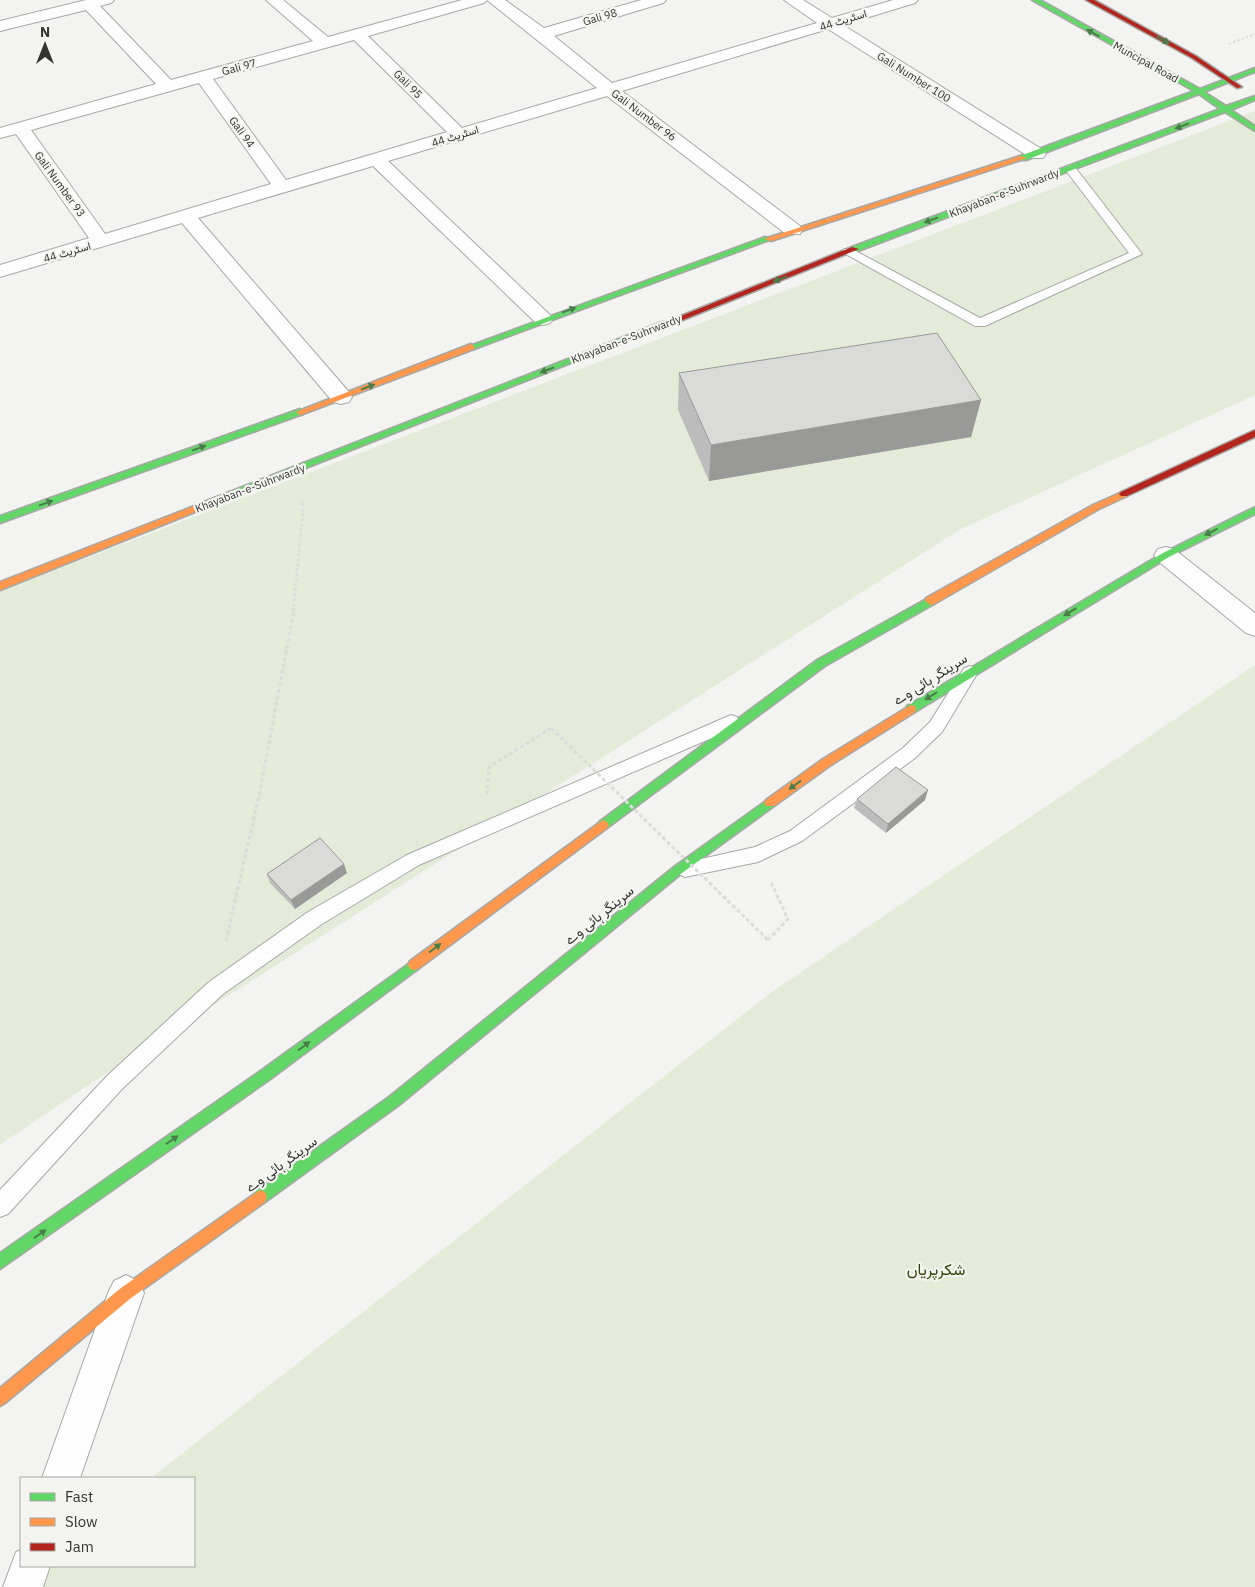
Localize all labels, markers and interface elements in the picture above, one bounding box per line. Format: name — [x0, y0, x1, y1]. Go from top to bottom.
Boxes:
street label: Gali 98 — [581, 5, 619, 29]
street label: اسٹریٹ 44 — [818, 6, 868, 34]
north arrow — [20, 20, 70, 70]
text: N — [40, 23, 50, 41]
one-way arrow — [1086, 29, 1101, 37]
one-way arrow — [1156, 36, 1169, 45]
street label: Muncipal Road — [1111, 38, 1181, 86]
street label: Gali Number 100 — [875, 49, 953, 105]
street label: Gali 97 — [220, 56, 258, 78]
street label: Gali 95 — [391, 67, 425, 101]
street label: Gali Number 96 — [609, 86, 679, 144]
street label: Gali 94 — [226, 114, 258, 151]
street label: اسٹریٹ 44 — [430, 122, 480, 150]
one-way arrow — [1174, 123, 1189, 130]
street label: Gali Number 93 — [31, 148, 89, 220]
street label: Khayaban-e-Suhrwardy — [947, 165, 1061, 220]
one-way arrow — [924, 217, 939, 224]
street label: اسٹریٹ 44 — [42, 239, 92, 265]
one-way arrow — [772, 275, 787, 283]
one-way arrow — [561, 306, 576, 313]
street label: Khayaban-e-Suhrwardy — [569, 311, 683, 366]
one-way arrow — [540, 367, 554, 375]
one-way arrow — [361, 383, 376, 391]
one-way arrow — [192, 444, 207, 452]
street label: Khayaban-e-Suhrwardy — [193, 460, 307, 515]
one-way arrow — [39, 499, 54, 507]
one-way arrow — [1204, 528, 1218, 536]
one-way arrow — [1063, 607, 1076, 616]
street label: سرینگر ہائی وے — [889, 649, 971, 710]
one-way arrow — [924, 691, 937, 701]
one-way arrow — [788, 780, 802, 790]
street label: سرینگر ہائی وے — [561, 881, 638, 949]
one-way arrow — [428, 943, 441, 954]
one-way arrow — [297, 1040, 310, 1051]
street label: سرینگر ہائی وے — [242, 1132, 321, 1197]
one-way arrow — [166, 1136, 179, 1146]
one-way arrow — [33, 1229, 47, 1239]
park label: شکرپریاں — [907, 1259, 965, 1281]
legend — [20, 1477, 195, 1567]
text: Fast — [65, 1487, 93, 1506]
text: Slow — [65, 1512, 98, 1531]
text: Jam — [65, 1537, 94, 1556]

